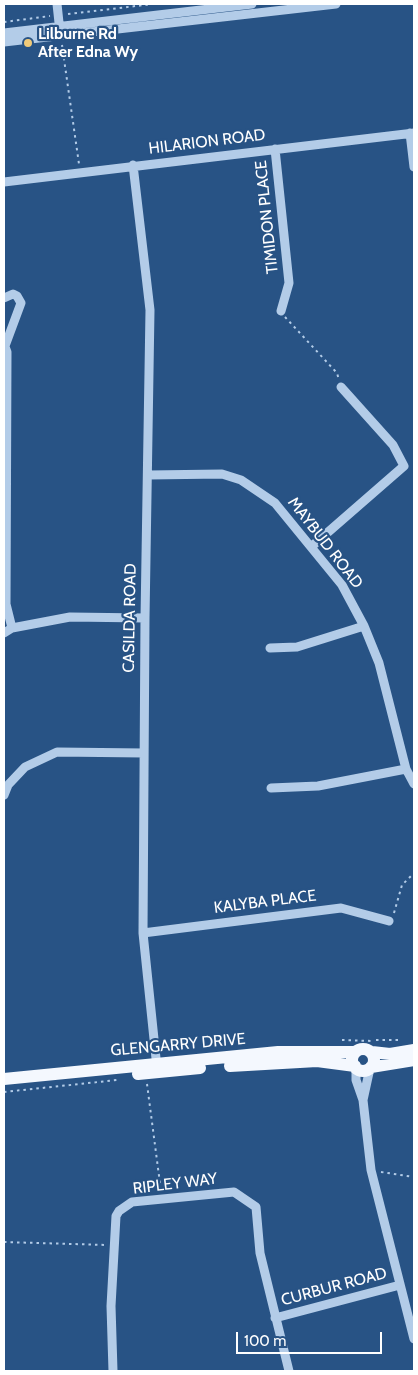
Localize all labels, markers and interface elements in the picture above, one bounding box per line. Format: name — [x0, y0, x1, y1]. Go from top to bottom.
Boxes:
place label: Lilburne Rd After Edna Wy — [38, 24, 138, 62]
marker: Lilburne Rd After Edna Wy — [22, 37, 34, 49]
street label: HILARION ROAD — [148, 125, 266, 159]
street label: TIMIDON PLACE — [251, 159, 283, 275]
street label: MAYBUD ROAD — [283, 494, 367, 592]
street label: CASILDA ROAD — [119, 563, 141, 673]
street label: KALYBA PLACE — [213, 886, 317, 918]
street label: GLENGARRY DRIVE — [110, 1030, 246, 1060]
street label: RIPLEY WAY — [132, 1169, 218, 1199]
street label: CURBUR ROAD — [279, 1264, 389, 1310]
scale bar — [238, 1322, 384, 1354]
text: 100 m — [244, 1332, 286, 1350]

